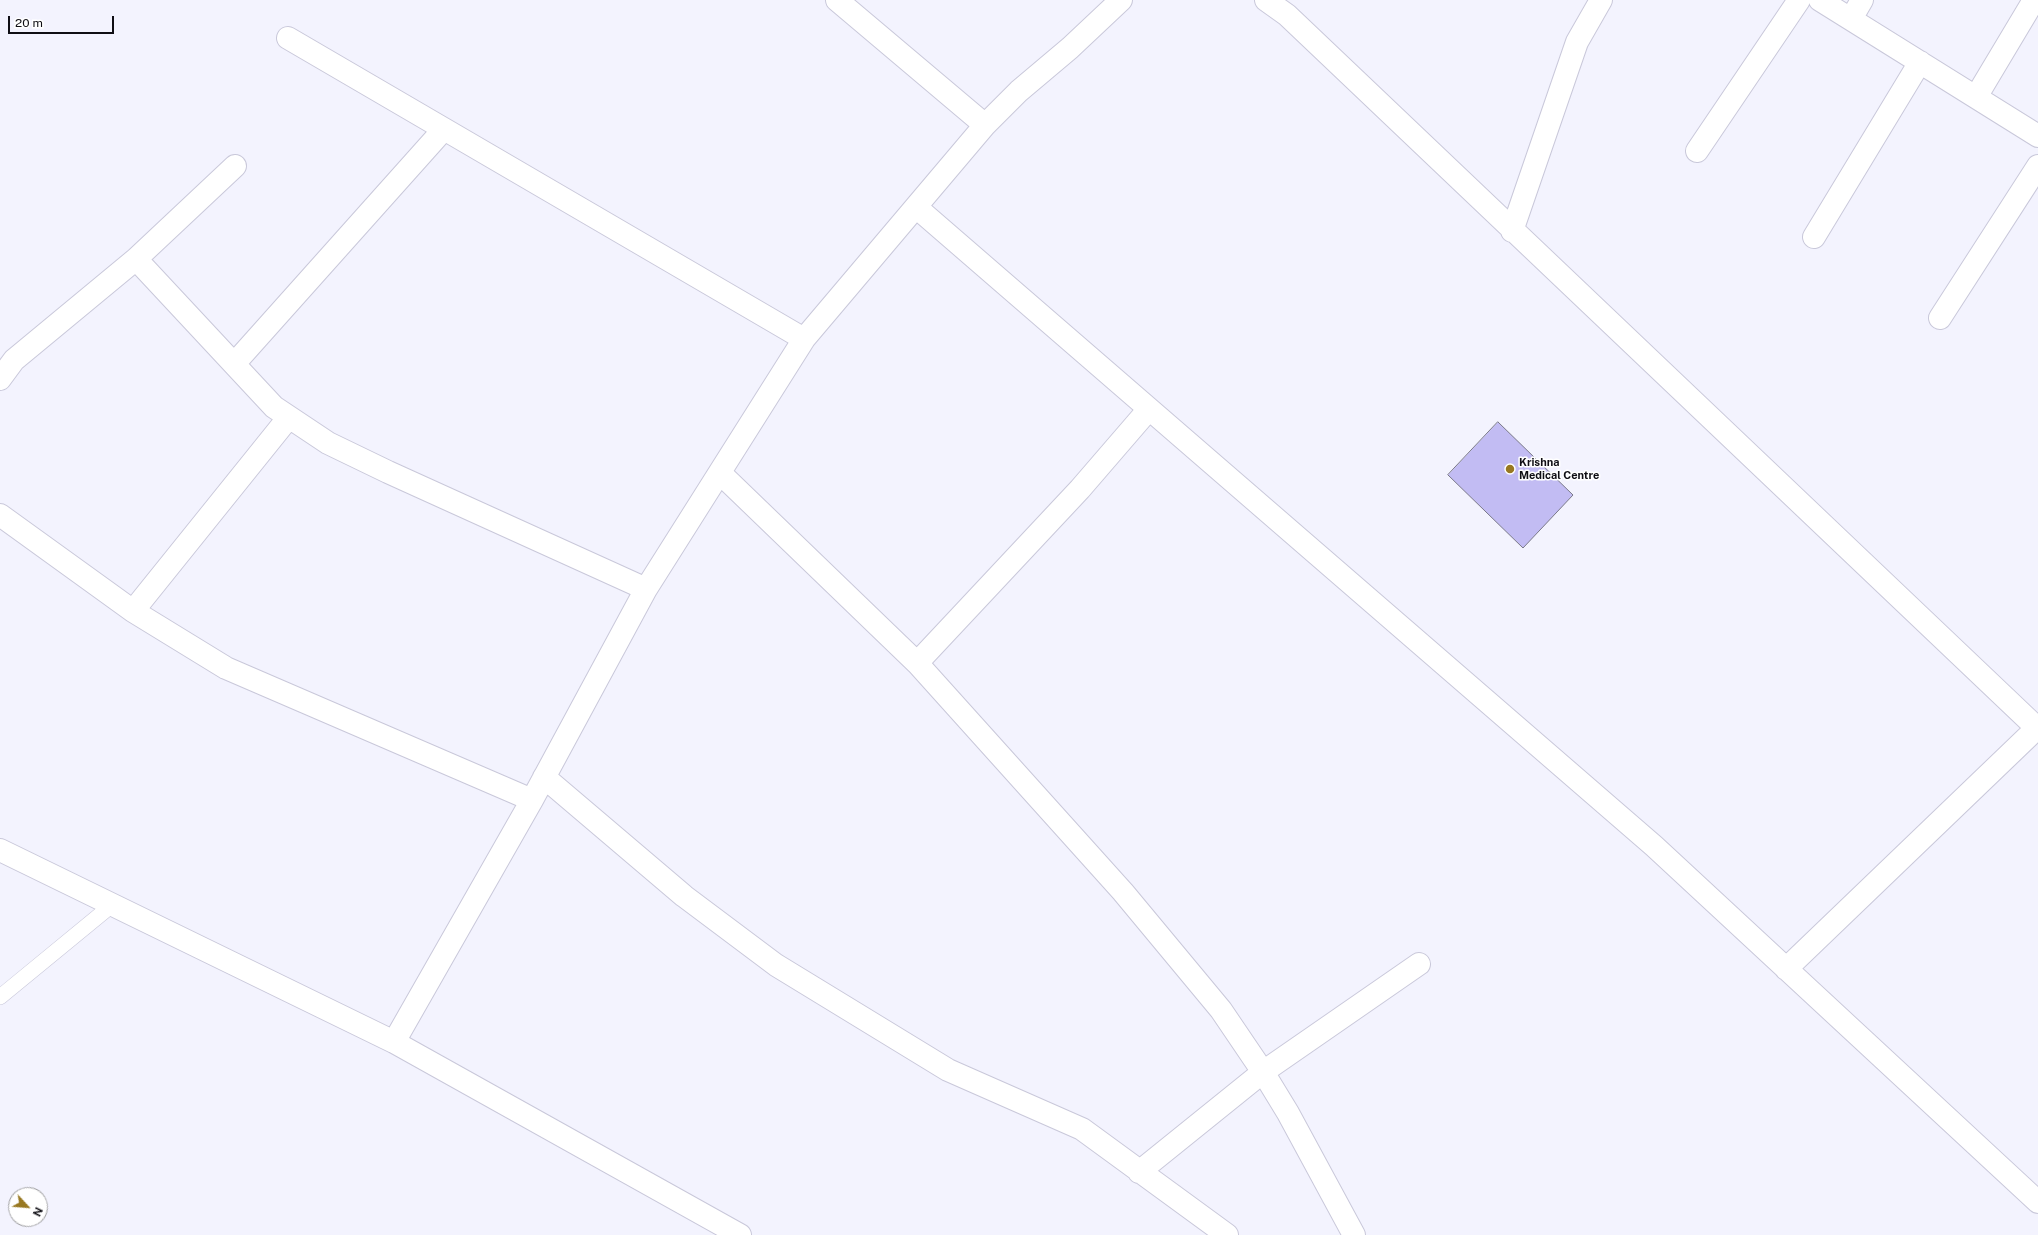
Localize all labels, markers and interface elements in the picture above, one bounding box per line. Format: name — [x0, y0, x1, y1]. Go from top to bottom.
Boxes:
scale bar — [10, 8, 116, 34]
text: 20 m — [15, 16, 43, 30]
place label: Krishna Medical Centre — [1519, 456, 1599, 482]
marker: Krishna Medical Centre — [1504, 463, 1516, 475]
north arrow — [8, 1187, 48, 1227]
text: N — [31, 1205, 45, 1218]

